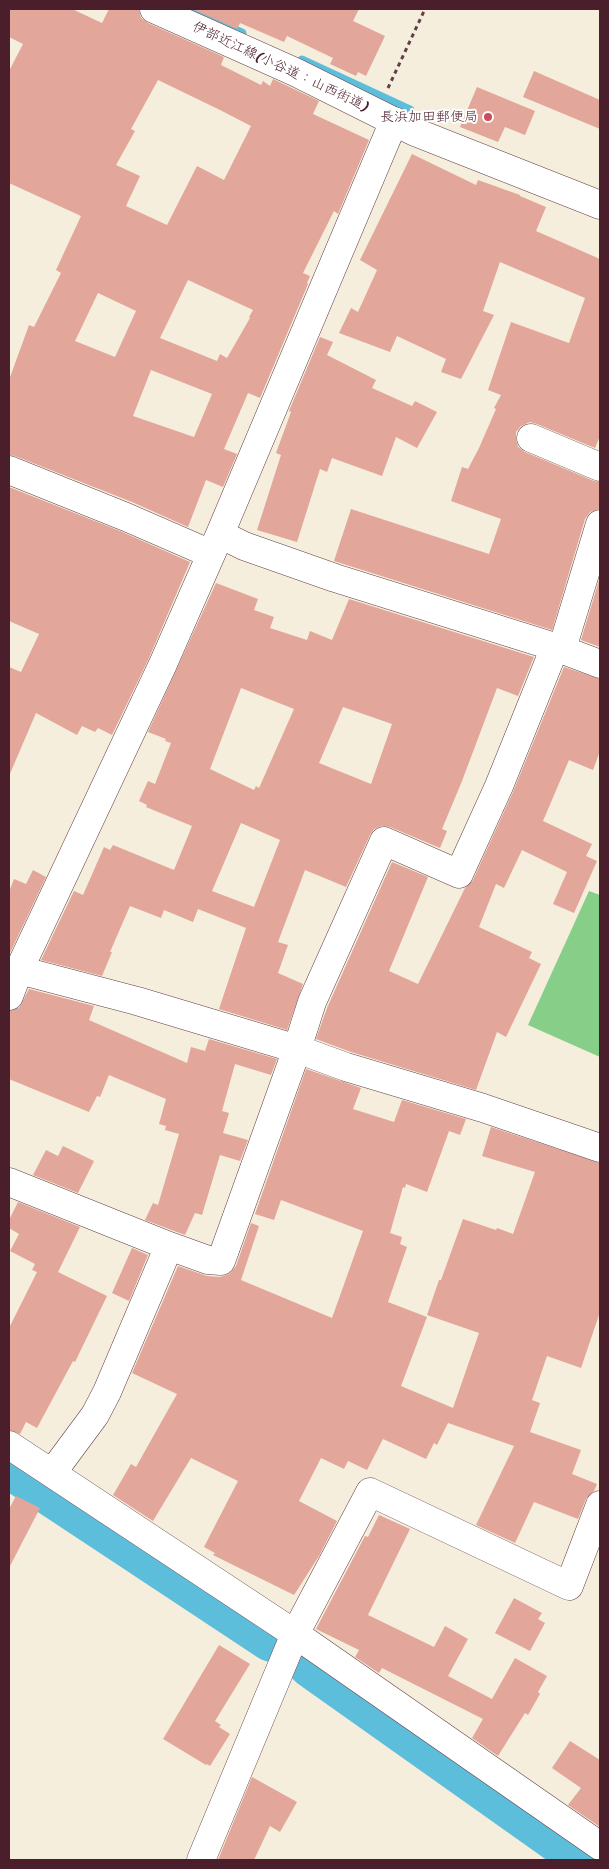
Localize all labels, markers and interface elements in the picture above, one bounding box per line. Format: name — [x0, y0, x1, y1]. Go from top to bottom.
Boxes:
street label: 伊部近江線(小谷道：山西街道) — [189, 19, 371, 115]
place label: 長浜加田郵便局 — [380, 109, 478, 125]
marker: 長浜加田郵便局 — [482, 111, 494, 123]

